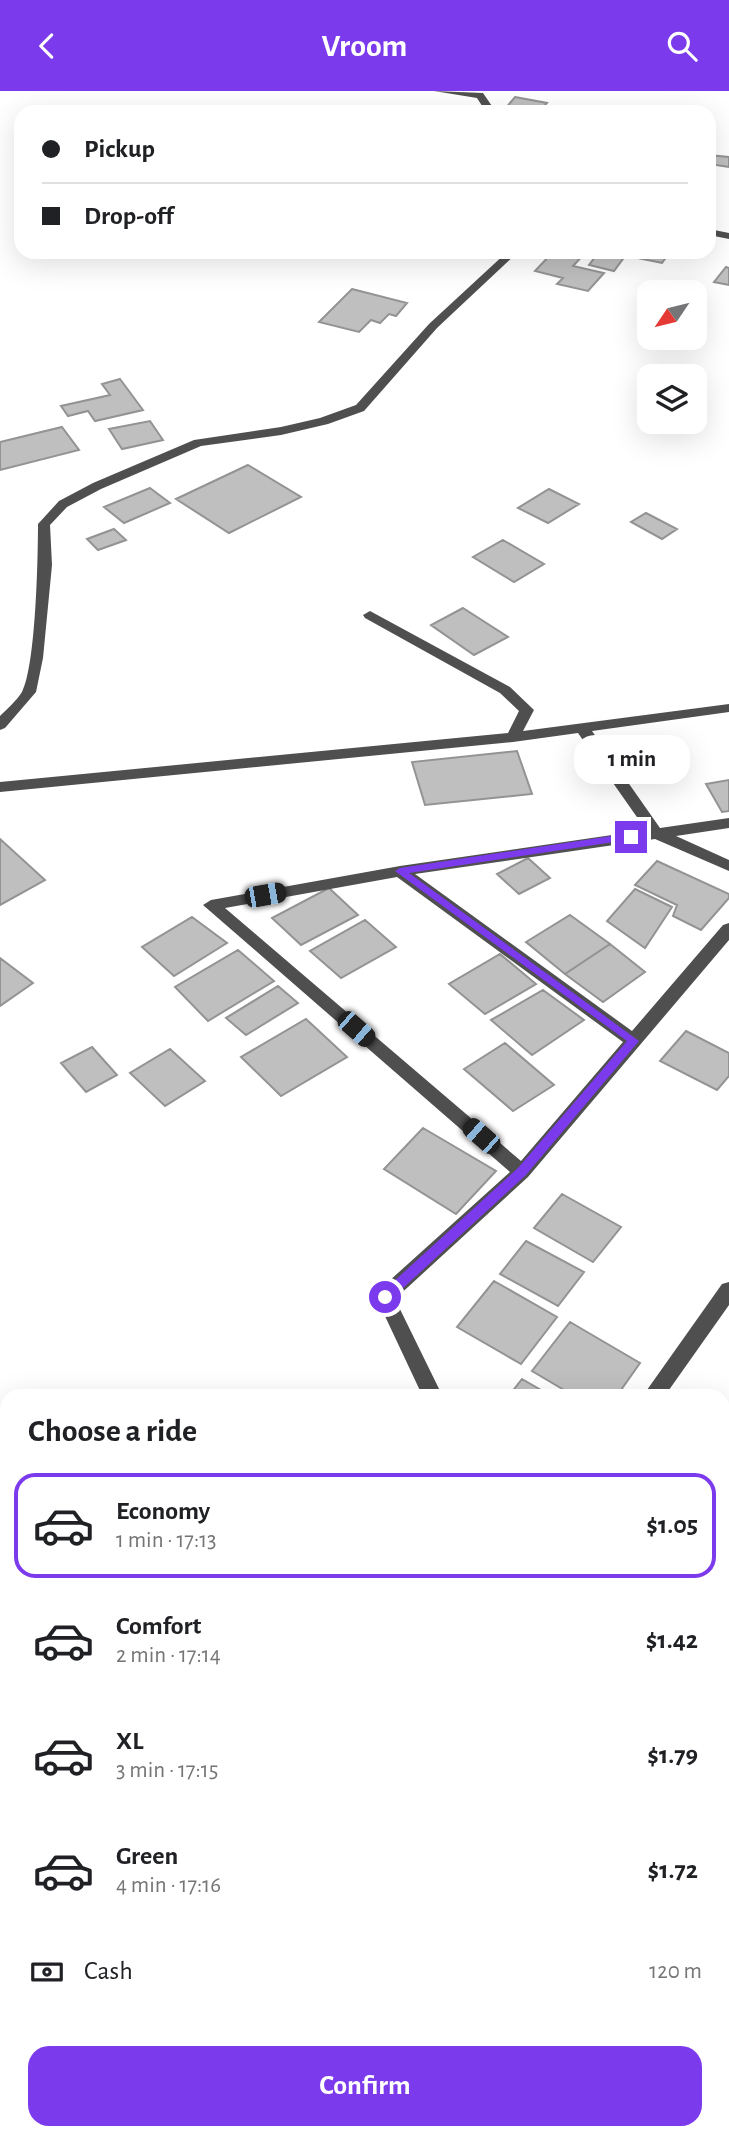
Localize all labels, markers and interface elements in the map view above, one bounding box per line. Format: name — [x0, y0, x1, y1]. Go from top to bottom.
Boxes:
icon: back — [28, 27, 66, 65]
icon: search — [663, 27, 701, 65]
text: Vroom — [322, 30, 407, 62]
text: Pickup — [84, 136, 155, 162]
text: Drop-off — [84, 203, 173, 229]
north arrow — [637, 280, 707, 350]
map controls — [637, 280, 707, 434]
button: layers — [637, 364, 707, 434]
callout: 1 min — [573, 735, 689, 785]
text: 1 min — [608, 748, 656, 771]
route end — [615, 821, 647, 853]
car — [243, 881, 288, 909]
car — [334, 1007, 379, 1051]
car — [459, 1114, 504, 1158]
route start — [369, 1281, 401, 1313]
text: Choose a ride — [28, 1415, 197, 1447]
icon: car — [32, 1494, 95, 1557]
text: Economy — [116, 1498, 210, 1524]
text: $1.05 — [646, 1512, 698, 1538]
text: 1 min · 17:13 — [116, 1529, 217, 1552]
icon: car — [32, 1609, 95, 1672]
text: Comfort — [116, 1613, 201, 1639]
text: $1.42 — [646, 1627, 698, 1653]
text: 2 min · 17:14 — [116, 1644, 221, 1667]
icon: car — [32, 1724, 95, 1787]
text: XL — [116, 1728, 143, 1754]
text: $1.79 — [647, 1742, 698, 1768]
text: 3 min · 17:15 — [116, 1759, 218, 1782]
icon: car — [32, 1839, 95, 1902]
text: Green — [116, 1843, 178, 1869]
text: $1.72 — [648, 1857, 698, 1883]
text: 4 min · 17:16 — [116, 1874, 221, 1897]
icon: cash — [28, 1953, 66, 1991]
text: Cash — [84, 1958, 133, 1984]
text: 120 m — [649, 1960, 702, 1983]
button: Confirm — [28, 2046, 702, 2126]

